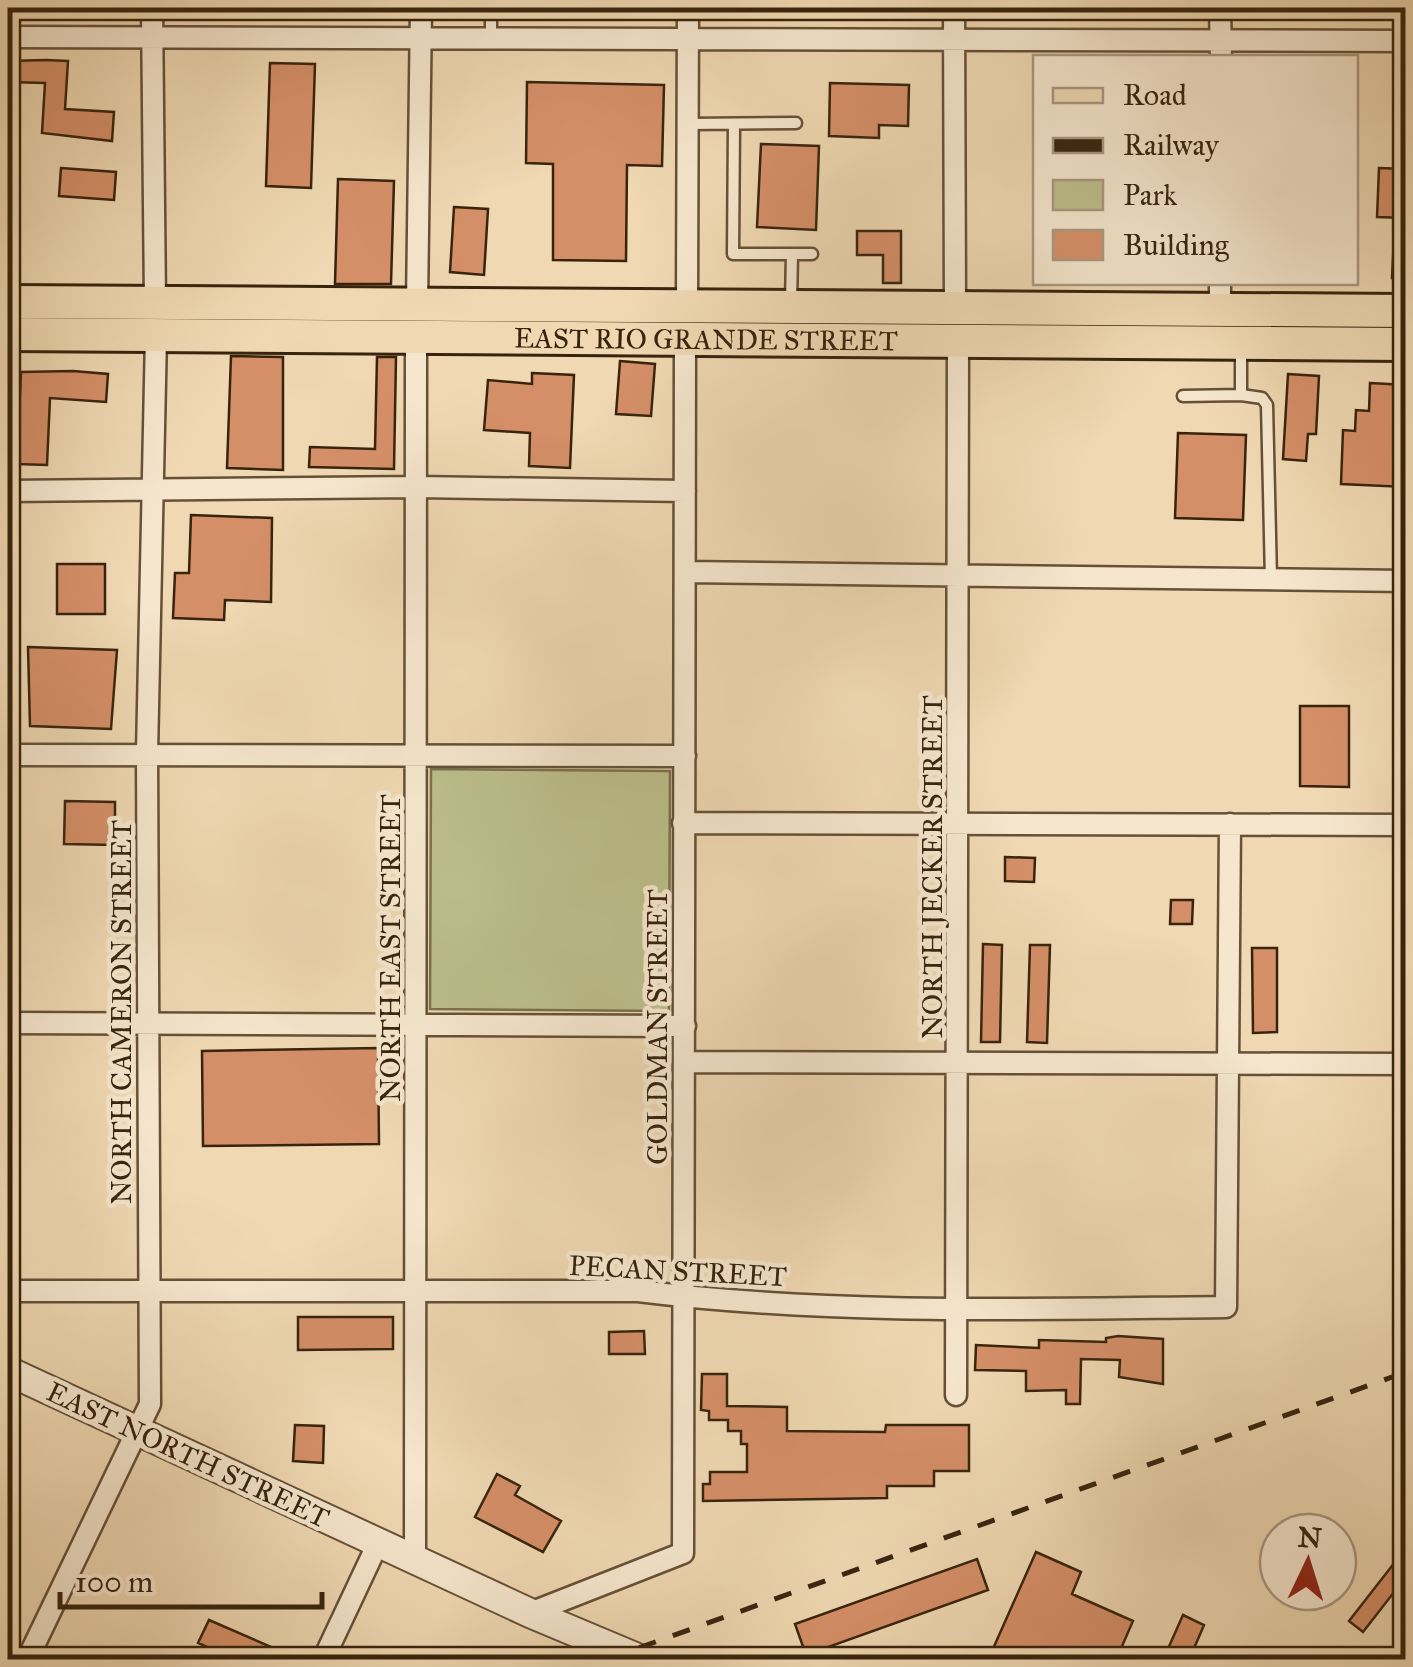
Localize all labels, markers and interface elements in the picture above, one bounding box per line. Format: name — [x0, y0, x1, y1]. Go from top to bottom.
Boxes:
legend — [1033, 55, 1358, 285]
text: Road — [1123, 77, 1187, 113]
text: Railway — [1123, 127, 1220, 163]
text: Park — [1123, 177, 1177, 213]
text: Building — [1123, 227, 1230, 263]
street label: EAST RIO GRANDE STREET — [514, 320, 898, 358]
street label: NORTH JECKER STREET — [915, 695, 950, 1039]
street label: NORTH EAST STREET — [373, 794, 408, 1102]
street label: NORTH CAMERON STREET — [104, 820, 139, 1204]
street label: GOLDMAN STREET — [640, 889, 675, 1165]
street label: PECAN STREET — [568, 1248, 788, 1294]
street label: EAST NORTH STREET — [41, 1374, 335, 1536]
north arrow — [1258, 1512, 1358, 1612]
text: N — [1297, 1519, 1323, 1556]
scale bar — [60, 1547, 322, 1609]
text: 100 m — [75, 1564, 153, 1600]

